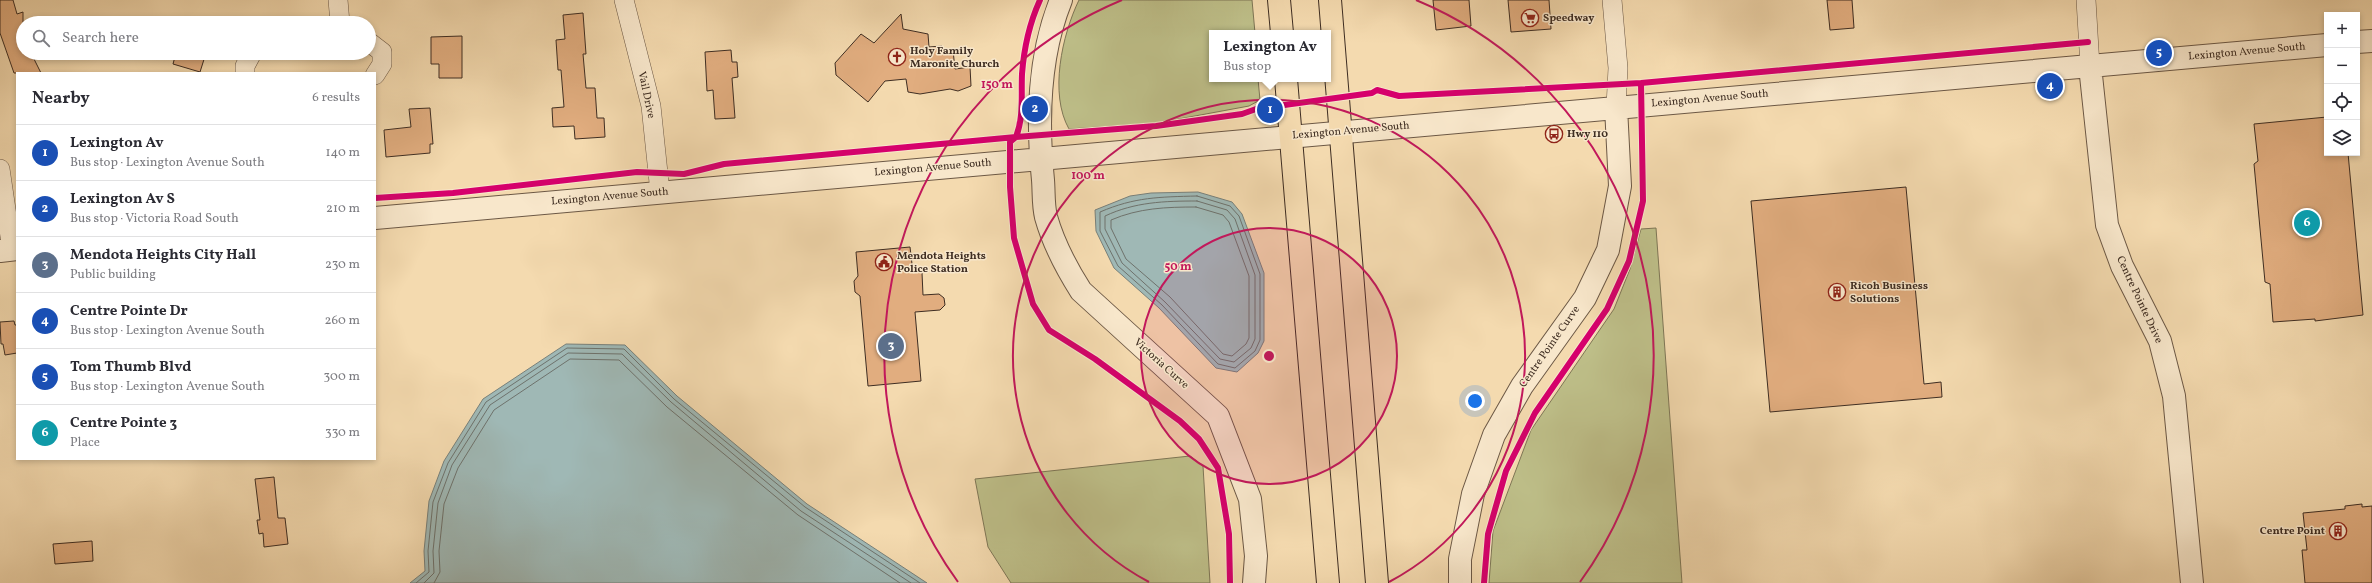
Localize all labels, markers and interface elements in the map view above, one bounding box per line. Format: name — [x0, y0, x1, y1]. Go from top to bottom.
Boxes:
supermarket icon: Speedway — [1520, 8, 1540, 28]
place label: Speedway — [1543, 11, 1595, 26]
map controls — [2324, 12, 2360, 156]
button: + — [2324, 12, 2360, 48]
search box — [16, 16, 376, 60]
icon: search — [30, 27, 52, 49]
text: Search here — [62, 28, 139, 49]
popup — [1209, 30, 1331, 82]
text: Lexington Av — [1223, 37, 1317, 58]
pin: 5 — [2146, 38, 2172, 68]
street label: Lexington Avenue South — [2188, 39, 2307, 65]
place label: Holy Family Maronite Church — [910, 44, 999, 72]
church icon: Holy Family Maronite Church — [887, 47, 907, 67]
button: − — [2324, 48, 2360, 84]
text: Bus stop — [1223, 58, 1271, 76]
street label: Vail Drive — [634, 70, 658, 120]
pin: 4 — [2037, 71, 2063, 101]
text: 150 m — [981, 77, 1013, 93]
button: locate — [2324, 84, 2360, 120]
street label: Lexington Avenue South — [1651, 86, 1770, 112]
text: Nearby — [32, 87, 90, 110]
text: 6 results — [312, 89, 360, 107]
pin: 2 — [1022, 94, 1048, 124]
pin: 1 — [1257, 95, 1283, 125]
street label: Lexington Avenue South — [1292, 118, 1411, 144]
button: layers — [2324, 120, 2360, 156]
bus stop icon: Hwy 110 — [1544, 124, 1564, 144]
place label: Hwy 110 — [1567, 127, 1608, 142]
text: Lexington Av — [70, 133, 164, 154]
text: 1 — [42, 144, 48, 162]
text: 140 m — [326, 144, 360, 162]
text: Bus stop · Lexington Avenue South — [70, 154, 265, 172]
street label: Lexington Avenue South — [874, 155, 993, 181]
text: 100 m — [1071, 168, 1105, 184]
street label: Lexington Avenue South — [551, 184, 670, 210]
text: Lexington Av S — [70, 189, 175, 210]
text: 2 — [42, 200, 48, 218]
text: 210 m — [326, 200, 360, 218]
pin: 6 — [2294, 208, 2320, 238]
text: Bus stop · Victoria Road South — [70, 210, 239, 228]
text: Mendota Heights City Hall — [70, 245, 256, 266]
place label: Mendota Heights Police Station — [897, 249, 986, 277]
public building icon: Mendota Heights Police Station — [874, 252, 894, 272]
street label: Centre Pointe Drive — [2112, 254, 2166, 346]
text: 3 — [42, 256, 48, 274]
text: 230 m — [325, 256, 360, 274]
text: 50 m — [1164, 259, 1192, 275]
text: Public building — [70, 266, 156, 284]
place label: Ricoh Business Solutions — [1850, 279, 1928, 307]
building icon: Ricoh Business Solutions — [1827, 282, 1847, 302]
text: Centre Pointe Dr — [70, 301, 188, 322]
street label: Centre Pointe Curve — [1516, 303, 1584, 391]
text: 4 — [41, 312, 49, 330]
text: 260 m — [325, 312, 360, 330]
text: Bus stop · Lexington Avenue South — [70, 322, 265, 340]
pin: 3 — [878, 331, 904, 361]
street label: Victoria Curve — [1130, 335, 1192, 393]
centre of rings — [1262, 349, 1276, 363]
text: Tom Thumb Blvd — [70, 357, 191, 378]
text: 5 — [42, 368, 48, 386]
text: 300 m — [324, 368, 360, 386]
text: Bus stop · Lexington Avenue South — [70, 378, 265, 396]
your location — [1465, 391, 1485, 411]
text: Centre Pointe 3 — [70, 413, 177, 434]
text: 6 — [41, 424, 49, 442]
text: 330 m — [325, 424, 360, 442]
text: Place — [70, 434, 100, 452]
building icon: Centre Point — [2328, 521, 2348, 541]
place label: Centre Point — [2260, 524, 2325, 539]

